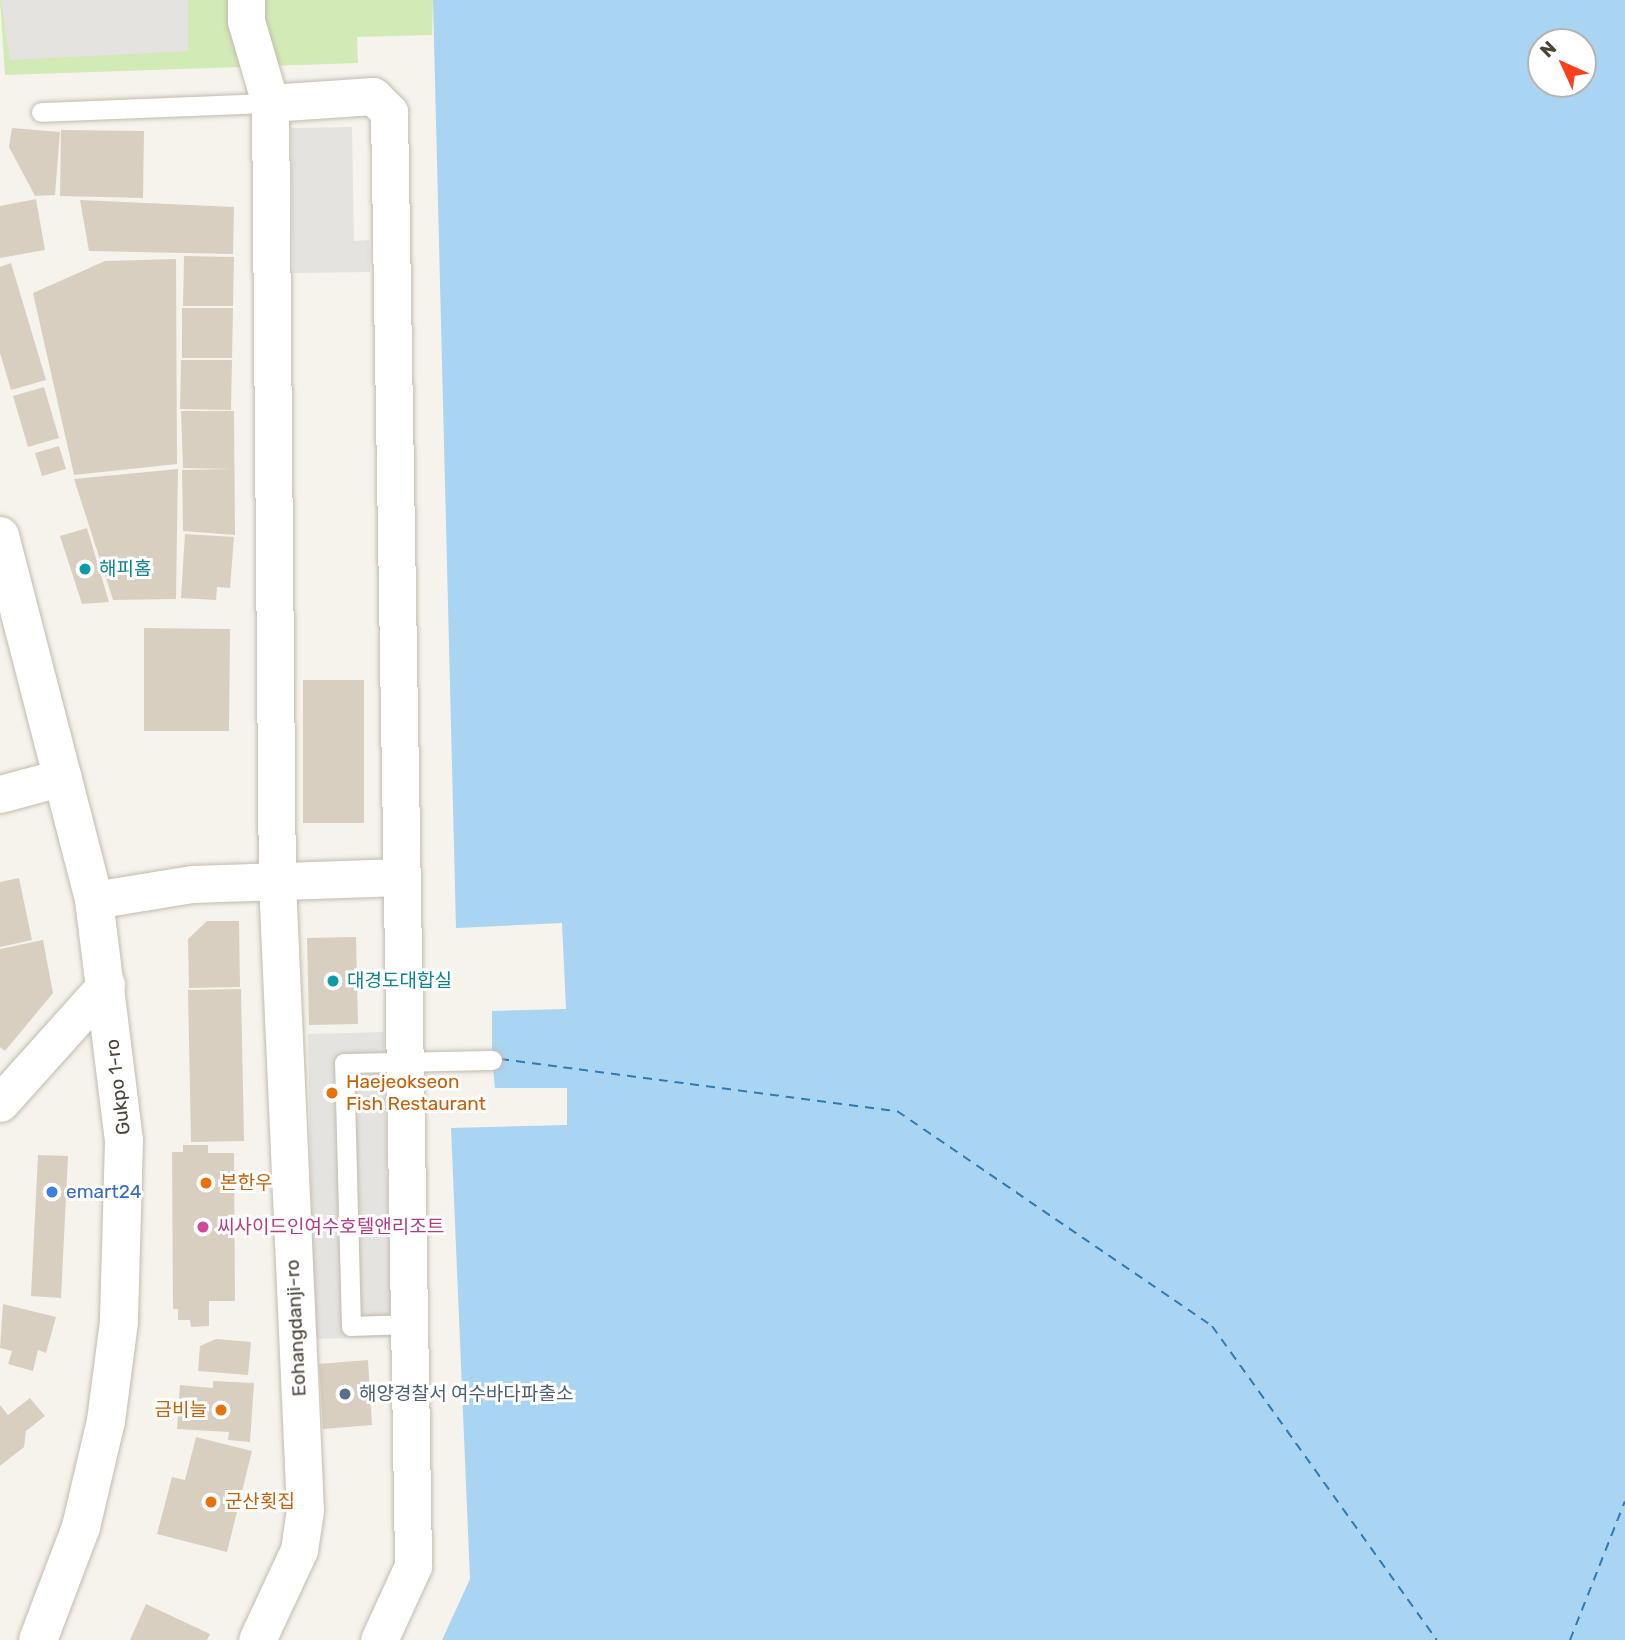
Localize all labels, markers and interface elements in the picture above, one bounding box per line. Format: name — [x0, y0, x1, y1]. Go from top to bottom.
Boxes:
north arrow — [1527, 28, 1597, 98]
text: N — [1535, 36, 1561, 62]
place label: 해피홈 — [99, 558, 151, 580]
marker: 해피홈 — [77, 561, 93, 577]
place label: 대경도대합실 — [347, 970, 452, 992]
marker: 대경도대합실 — [325, 973, 341, 989]
street label: Gukpo 1-ro — [101, 1038, 135, 1136]
place label: Haejeokseon Fish Restaurant — [346, 1071, 486, 1115]
marker: Haejeokseon Fish Restaurant — [324, 1085, 340, 1101]
place label: 본한우 — [220, 1172, 272, 1194]
marker: 본한우 — [198, 1175, 214, 1191]
place label: emart24 — [66, 1181, 141, 1203]
marker: emart24 — [44, 1184, 60, 1200]
place label: 씨사이드인여수호텔앤리조트 — [217, 1216, 444, 1238]
marker: 씨사이드인여수호텔앤리조트 — [195, 1219, 211, 1235]
street label: Eohangdanji-ro — [281, 1259, 311, 1397]
place label: 해양경찰서 여수바다파출소 — [359, 1383, 573, 1405]
marker: 해양경찰서 여수바다파출소 — [337, 1386, 353, 1402]
place label: 금비늘 — [155, 1399, 207, 1421]
marker: 금비늘 — [213, 1402, 229, 1418]
place label: 군산횟집 — [225, 1491, 295, 1513]
marker: 군산횟집 — [203, 1494, 219, 1510]

